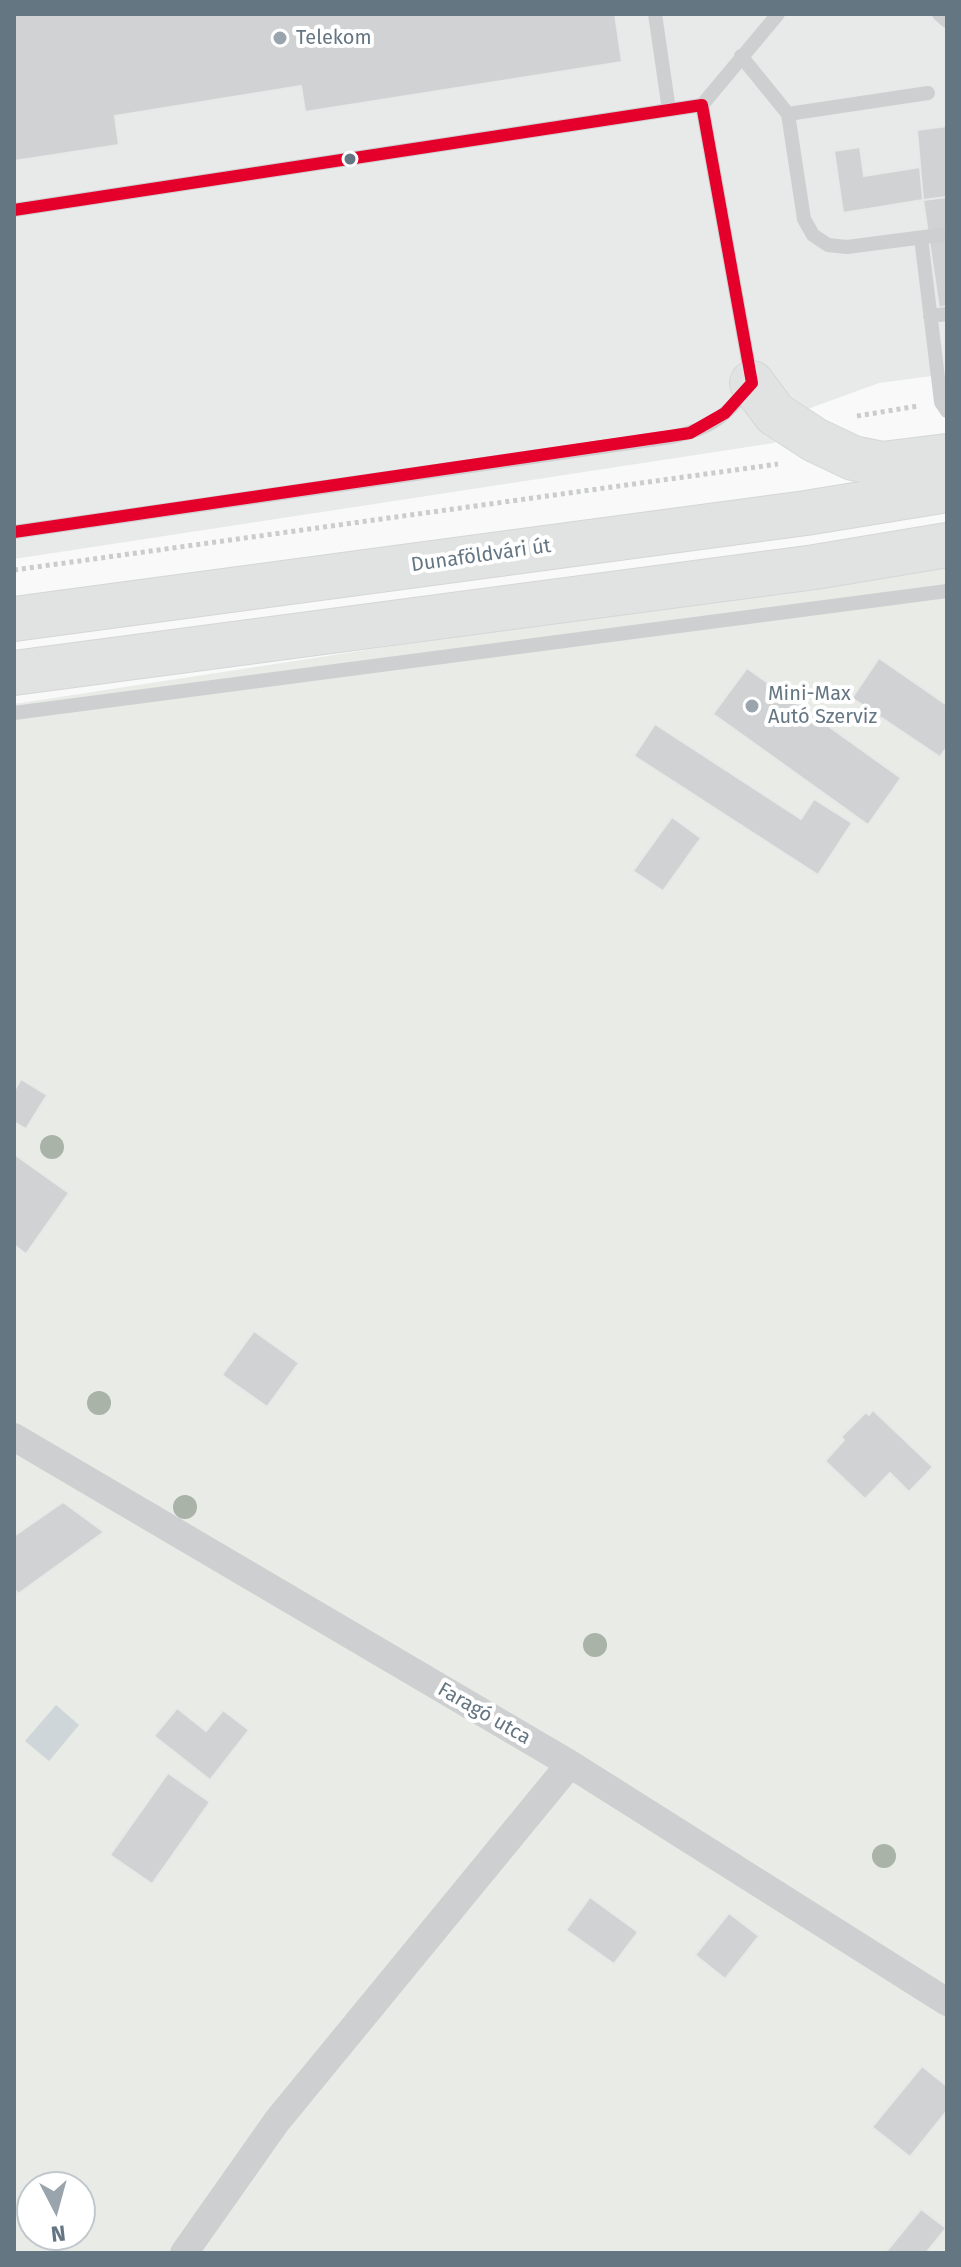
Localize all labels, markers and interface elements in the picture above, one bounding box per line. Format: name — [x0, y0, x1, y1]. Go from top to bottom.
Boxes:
place label: Telekom — [296, 26, 372, 50]
marker: Telekom — [271, 29, 289, 47]
unlabelled marker — [342, 151, 358, 167]
street label: Dunaföldvári út — [410, 534, 552, 578]
place label: Mini-Max Autó Szerviz — [768, 682, 877, 729]
marker: Mini-Max Autó Szerviz — [743, 697, 761, 715]
street label: Faragó utca — [433, 1678, 535, 1750]
north arrow — [16, 2171, 96, 2251]
text: N — [50, 2219, 67, 2248]

